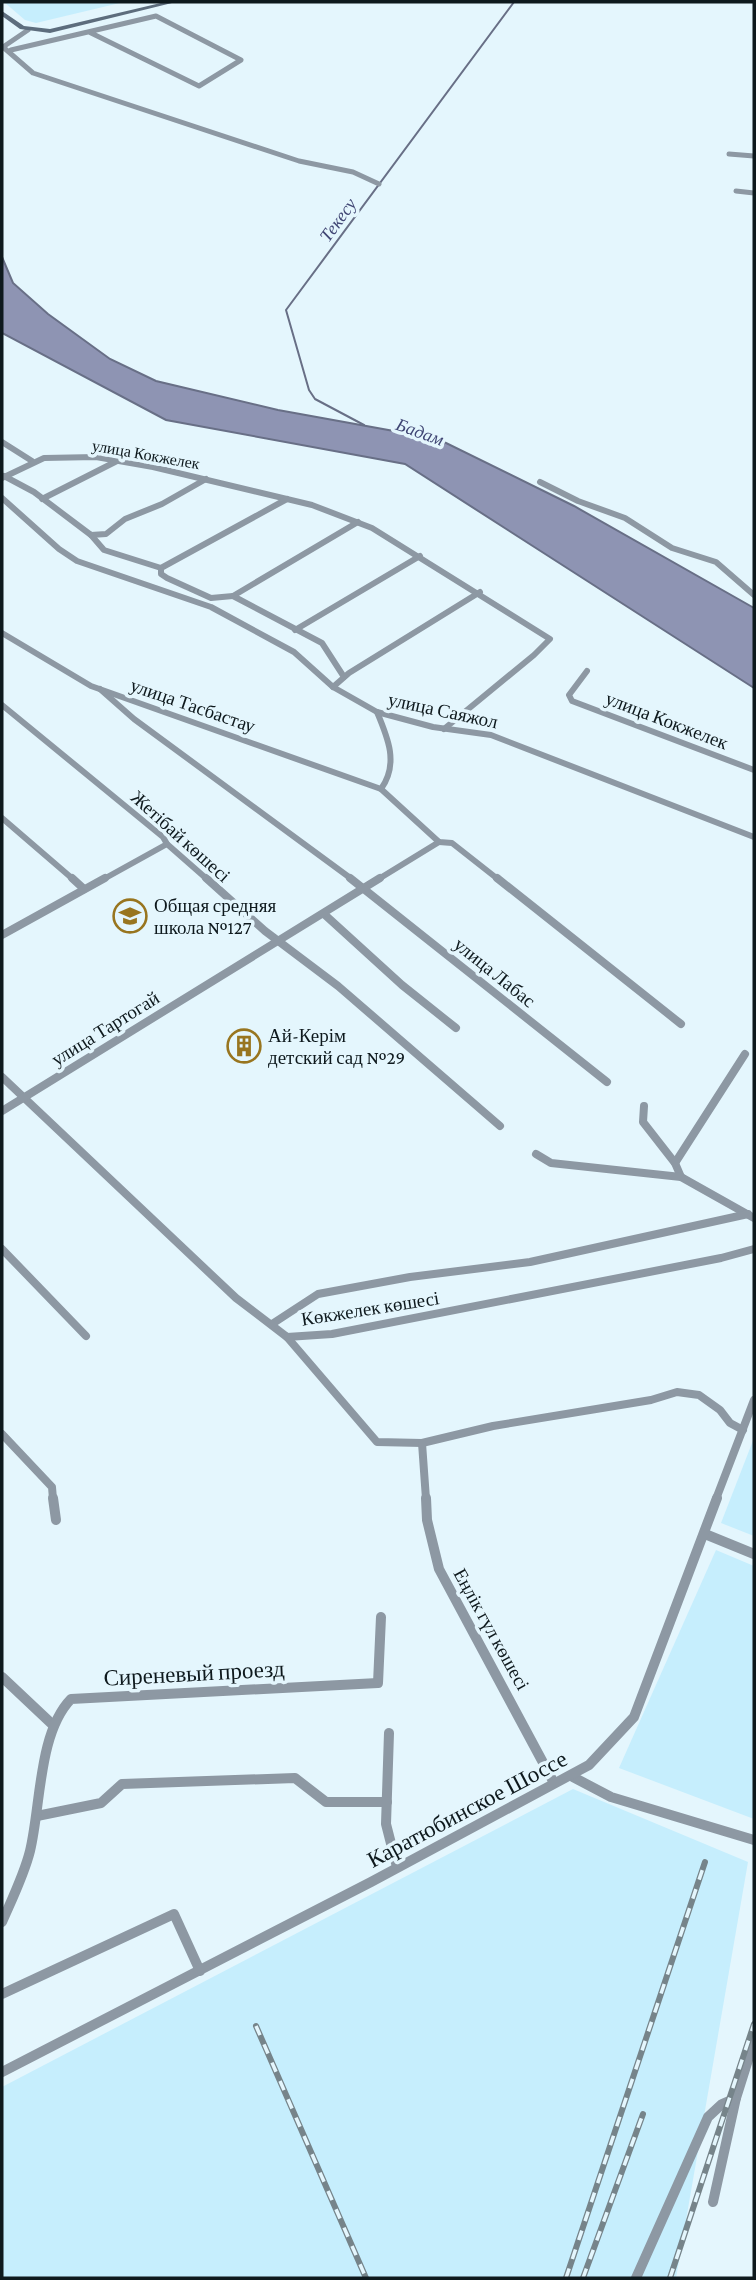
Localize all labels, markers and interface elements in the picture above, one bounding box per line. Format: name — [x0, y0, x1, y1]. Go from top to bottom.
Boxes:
water label: Текесу — [316, 194, 360, 246]
water label: Бадам — [393, 414, 447, 450]
street label: улица Кокжелек — [91, 437, 201, 473]
street label: улица Тасбастау — [128, 674, 259, 737]
street label: улица Кокжелек — [603, 687, 732, 754]
street label: улица Саяжол — [386, 689, 500, 732]
street label: Жетібай көшесі — [127, 786, 234, 886]
place label: Общая средняя школа №127 — [154, 895, 276, 938]
school or university icon: Общая средняя школа №127 — [111, 897, 149, 935]
street label: улица Лабас — [450, 933, 540, 1011]
street label: улица Тартогай — [47, 987, 163, 1070]
place label: Ай-Керім детский сад №29 — [268, 1025, 405, 1068]
building icon: Ай-Керім детский сад №29 — [225, 1027, 263, 1065]
street label: Көкжелек көшесі — [300, 1287, 441, 1330]
street label: Еңлік гүл көшесі — [449, 1565, 534, 1694]
street label: Сиреневый проезд — [103, 1655, 285, 1691]
street label: Каратюбинское Шоссе — [363, 1745, 571, 1873]

